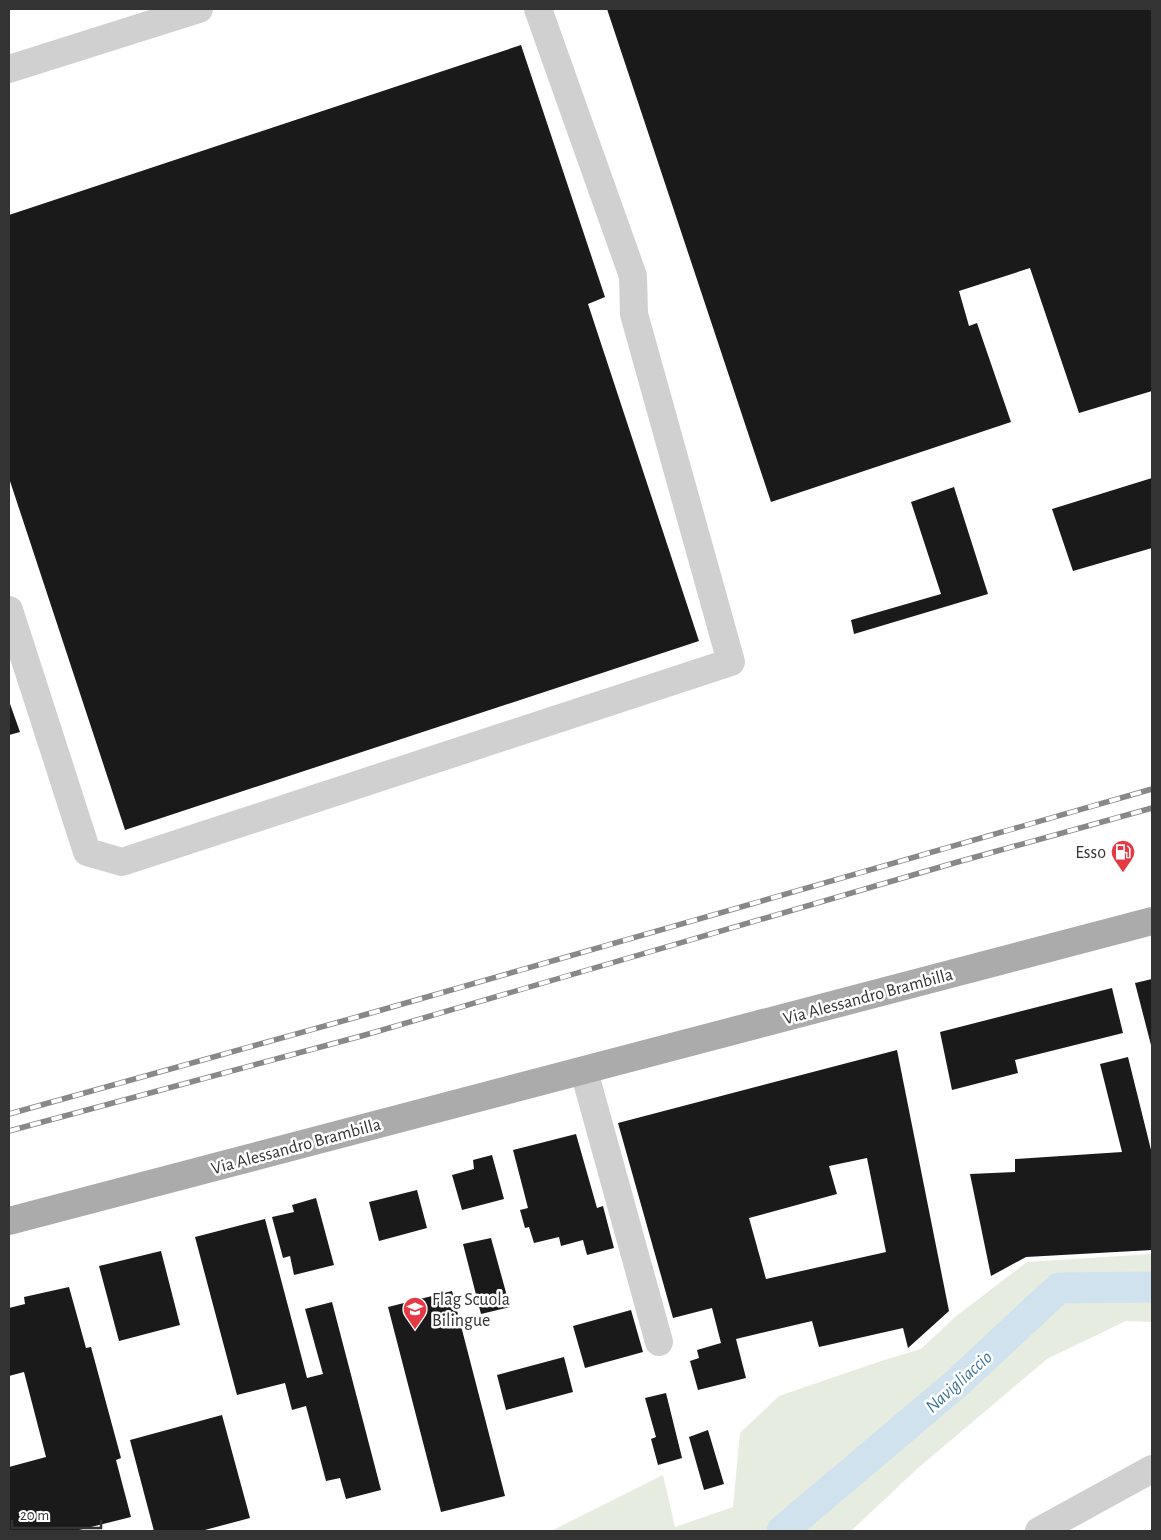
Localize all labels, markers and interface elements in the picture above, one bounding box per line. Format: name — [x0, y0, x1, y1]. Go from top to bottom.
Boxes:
fuel station icon: Esso — [1110, 839, 1136, 873]
place label: Esso — [1075, 844, 1106, 862]
street label: Via Alessandro Brambilla — [781, 966, 955, 1028]
street label: Via Alessandro Brambilla — [209, 1116, 383, 1178]
place label: Flag Scuola Bilingue — [432, 1291, 510, 1330]
school or university icon: Flag Scuola Bilingue — [402, 1296, 428, 1330]
water label: Navigliaccio — [922, 1347, 996, 1417]
scale bar — [12, 1498, 101, 1530]
text: 20 m — [20, 1508, 49, 1523]

